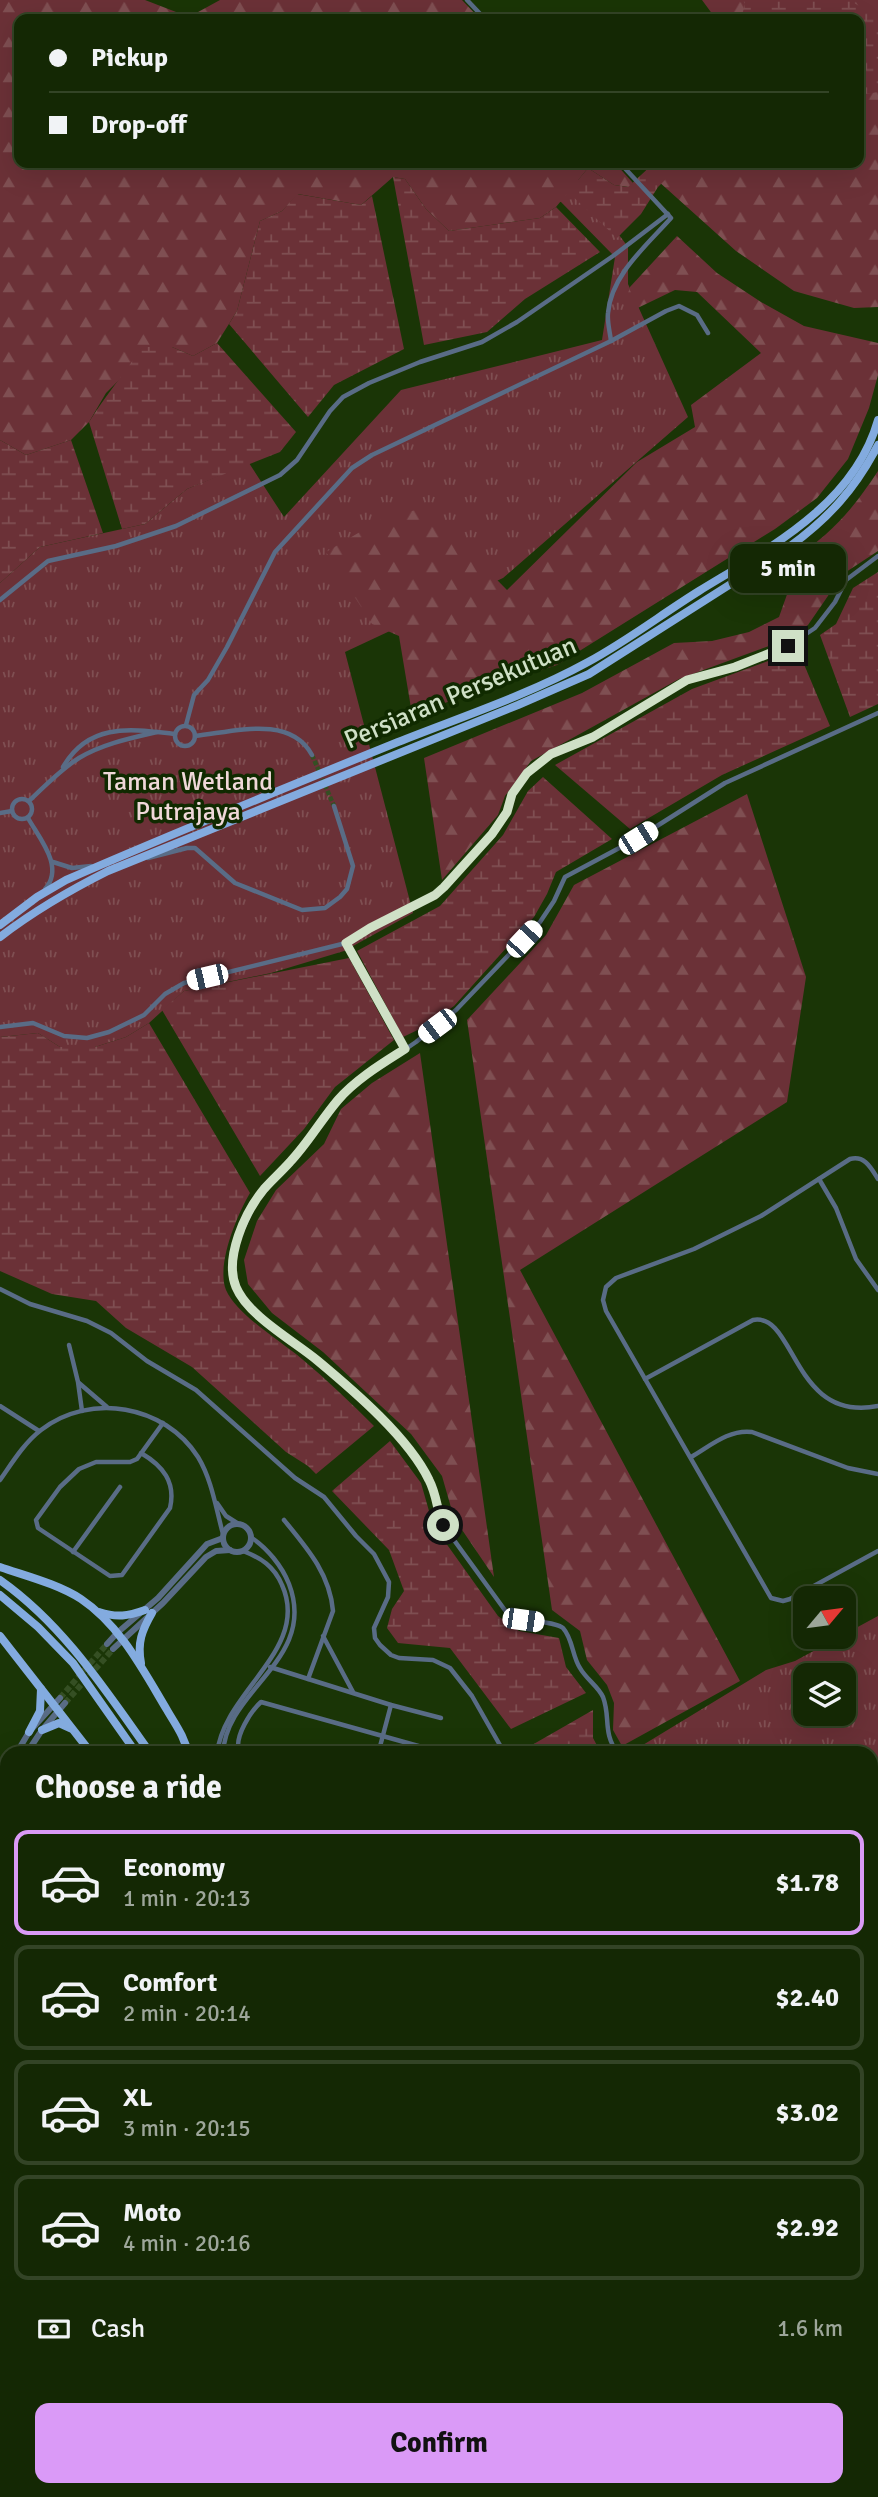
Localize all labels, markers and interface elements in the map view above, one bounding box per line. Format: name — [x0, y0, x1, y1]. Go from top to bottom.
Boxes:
text: Pickup — [91, 42, 168, 74]
text: Drop-off — [91, 109, 187, 141]
callout: 5 min — [730, 544, 846, 594]
text: 5 min — [760, 554, 816, 583]
street label: Persiaran Persekutuan — [339, 629, 581, 756]
route end — [772, 630, 804, 662]
park label: Taman Wetland Putrajaya — [103, 766, 273, 828]
car — [615, 818, 662, 858]
car — [502, 916, 547, 962]
car — [185, 962, 230, 992]
car — [414, 1005, 461, 1047]
route start — [427, 1509, 459, 1541]
north arrow — [793, 1586, 856, 1648]
map controls — [793, 1586, 856, 1726]
car — [501, 1607, 546, 1633]
button: layers — [793, 1663, 856, 1726]
text: Choose a ride — [35, 1768, 222, 1807]
icon: car — [39, 1851, 102, 1914]
text: Economy — [123, 1852, 225, 1884]
text: $1.78 — [775, 1867, 839, 1899]
text: 1 min · 20:13 — [123, 1884, 251, 1913]
icon: car — [39, 1966, 102, 2029]
text: Comfort — [123, 1967, 217, 1999]
text: $2.40 — [775, 1982, 839, 2014]
text: 2 min · 20:14 — [123, 1999, 251, 2028]
icon: car — [39, 2081, 102, 2144]
text: XL — [123, 2082, 153, 2114]
text: $3.02 — [775, 2097, 839, 2129]
text: 3 min · 20:15 — [123, 2114, 251, 2143]
icon: car — [39, 2196, 102, 2259]
text: Moto — [123, 2197, 181, 2229]
text: $2.92 — [775, 2212, 839, 2244]
text: 4 min · 20:16 — [123, 2229, 251, 2258]
icon: cash — [35, 2310, 73, 2348]
text: Cash — [91, 2313, 145, 2345]
text: 1.6 km — [777, 2314, 843, 2343]
button: Confirm — [35, 2403, 843, 2483]

